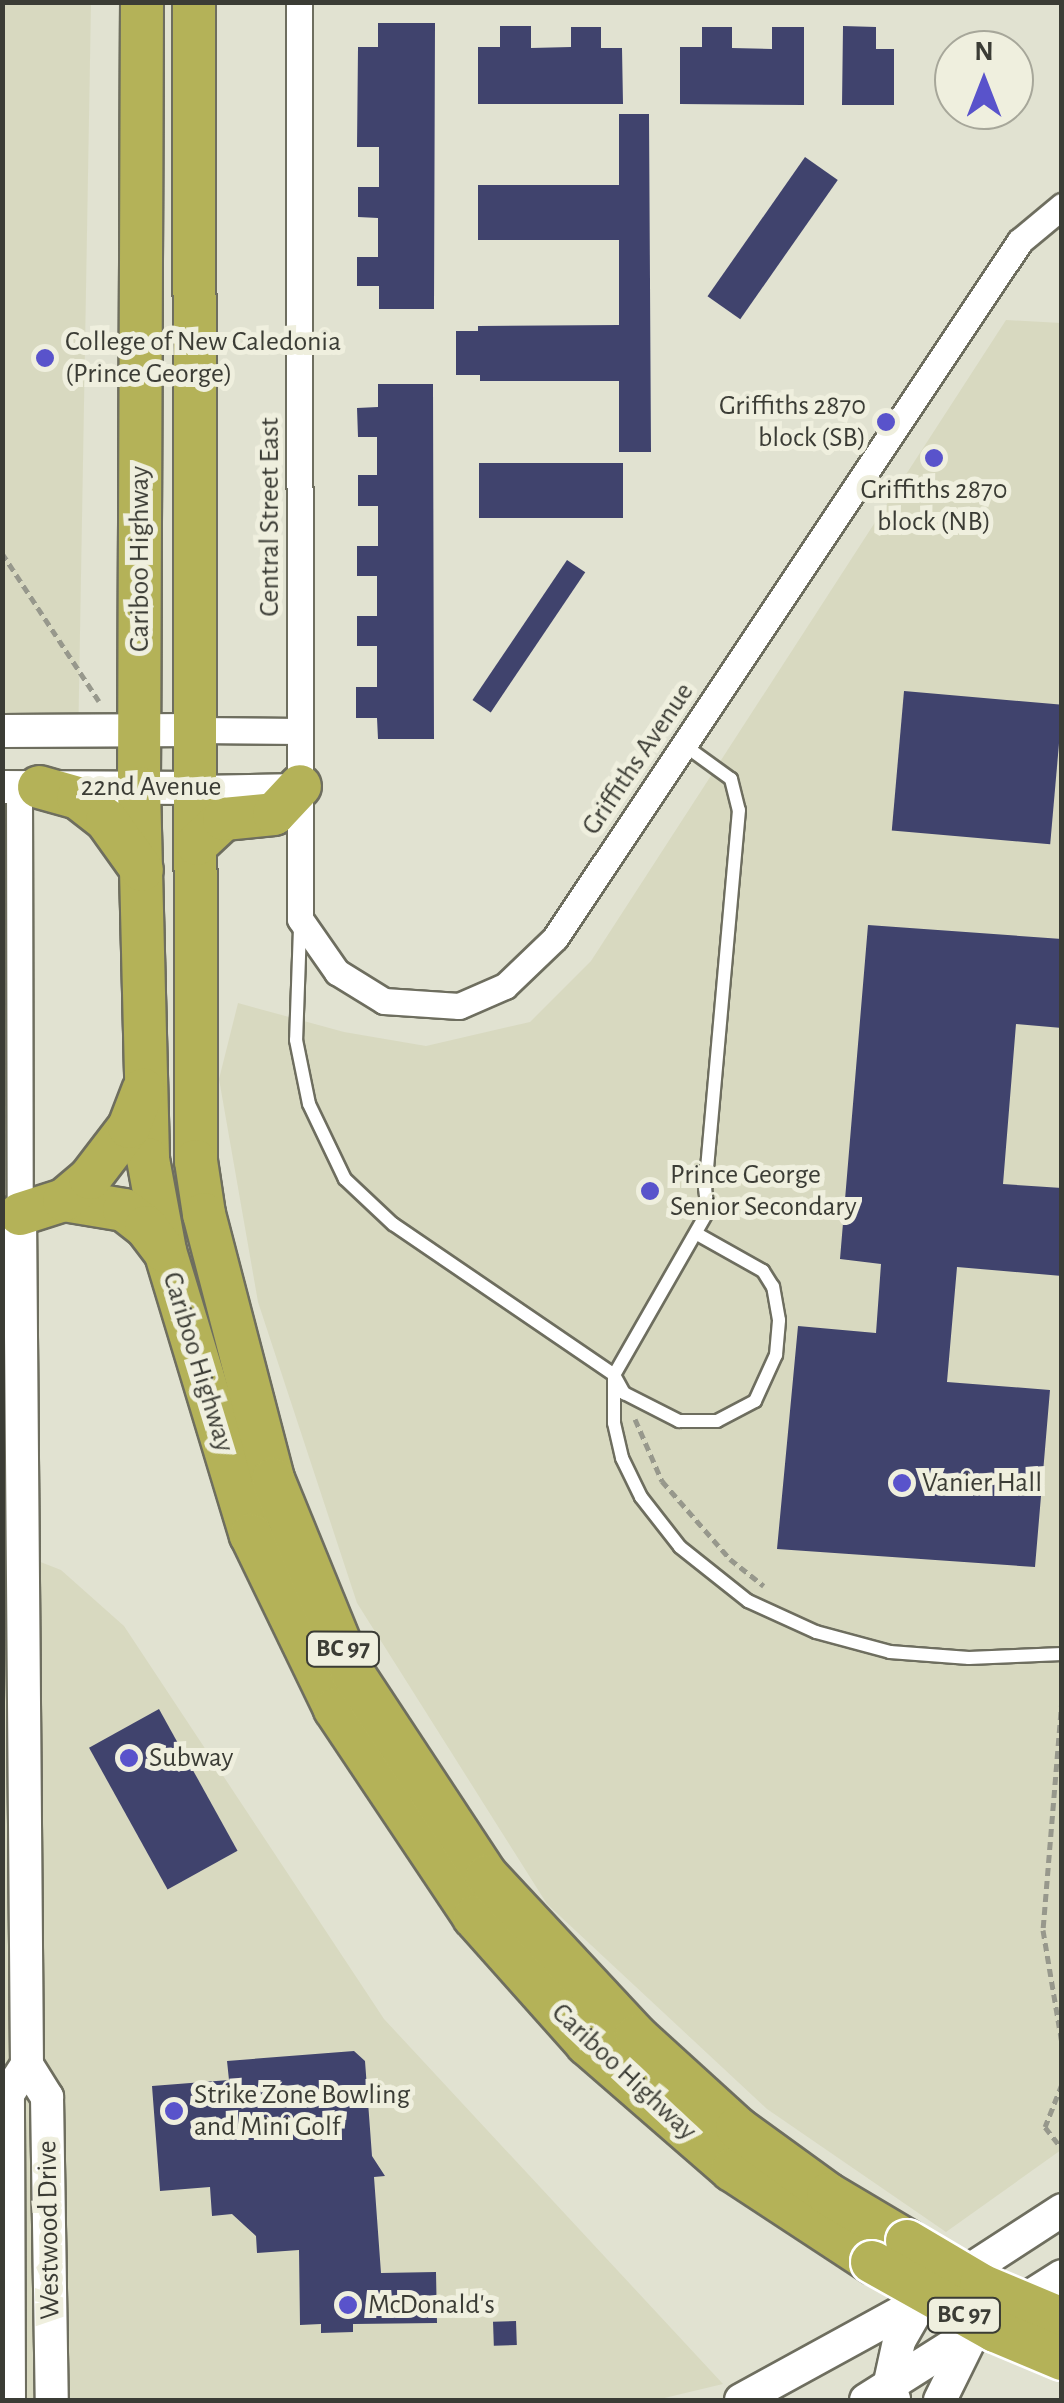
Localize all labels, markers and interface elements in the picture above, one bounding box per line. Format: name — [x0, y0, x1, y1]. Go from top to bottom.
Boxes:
north arrow — [934, 30, 1034, 130]
text: N — [974, 38, 994, 66]
place label: College of New Caledonia (Prince George) — [65, 325, 341, 391]
marker: College of New Caledonia (Prince George) — [34, 347, 56, 369]
place label: Griffiths 2870 block (SB) — [719, 389, 866, 455]
marker: Griffiths 2870 block (SB) — [875, 411, 897, 433]
street label: Central Street East — [253, 417, 287, 617]
marker: Griffiths 2870 block (NB) — [923, 447, 945, 469]
street label: Cariboo Highway — [123, 466, 157, 652]
place label: Griffiths 2870 block (NB) — [861, 473, 1007, 539]
street label: Griffiths Avenue — [575, 677, 701, 841]
street label: 22nd Avenue — [81, 770, 221, 804]
place label: Prince George Senior Secondary — [670, 1158, 857, 1224]
marker: Prince George Senior Secondary — [639, 1180, 661, 1202]
street label: Cariboo Highway — [155, 1268, 241, 1456]
place label: Vanier Hall — [922, 1466, 1042, 1500]
marker: Vanier Hall — [891, 1472, 913, 1494]
road number: BC 97 — [306, 1629, 380, 1669]
place label: Subway — [149, 1741, 233, 1775]
marker: Subway — [118, 1747, 140, 1769]
street label: Cariboo Highway — [544, 1996, 704, 2148]
place label: Strike Zone Bowling and Mini Golf — [194, 2078, 410, 2144]
marker: Strike Zone Bowling and Mini Golf — [163, 2100, 185, 2122]
street label: Westwood Drive — [31, 2140, 67, 2320]
place label: McDonald's — [368, 2288, 495, 2322]
marker: McDonald's — [337, 2294, 359, 2316]
road number: BC 97 — [926, 2295, 1002, 2335]

